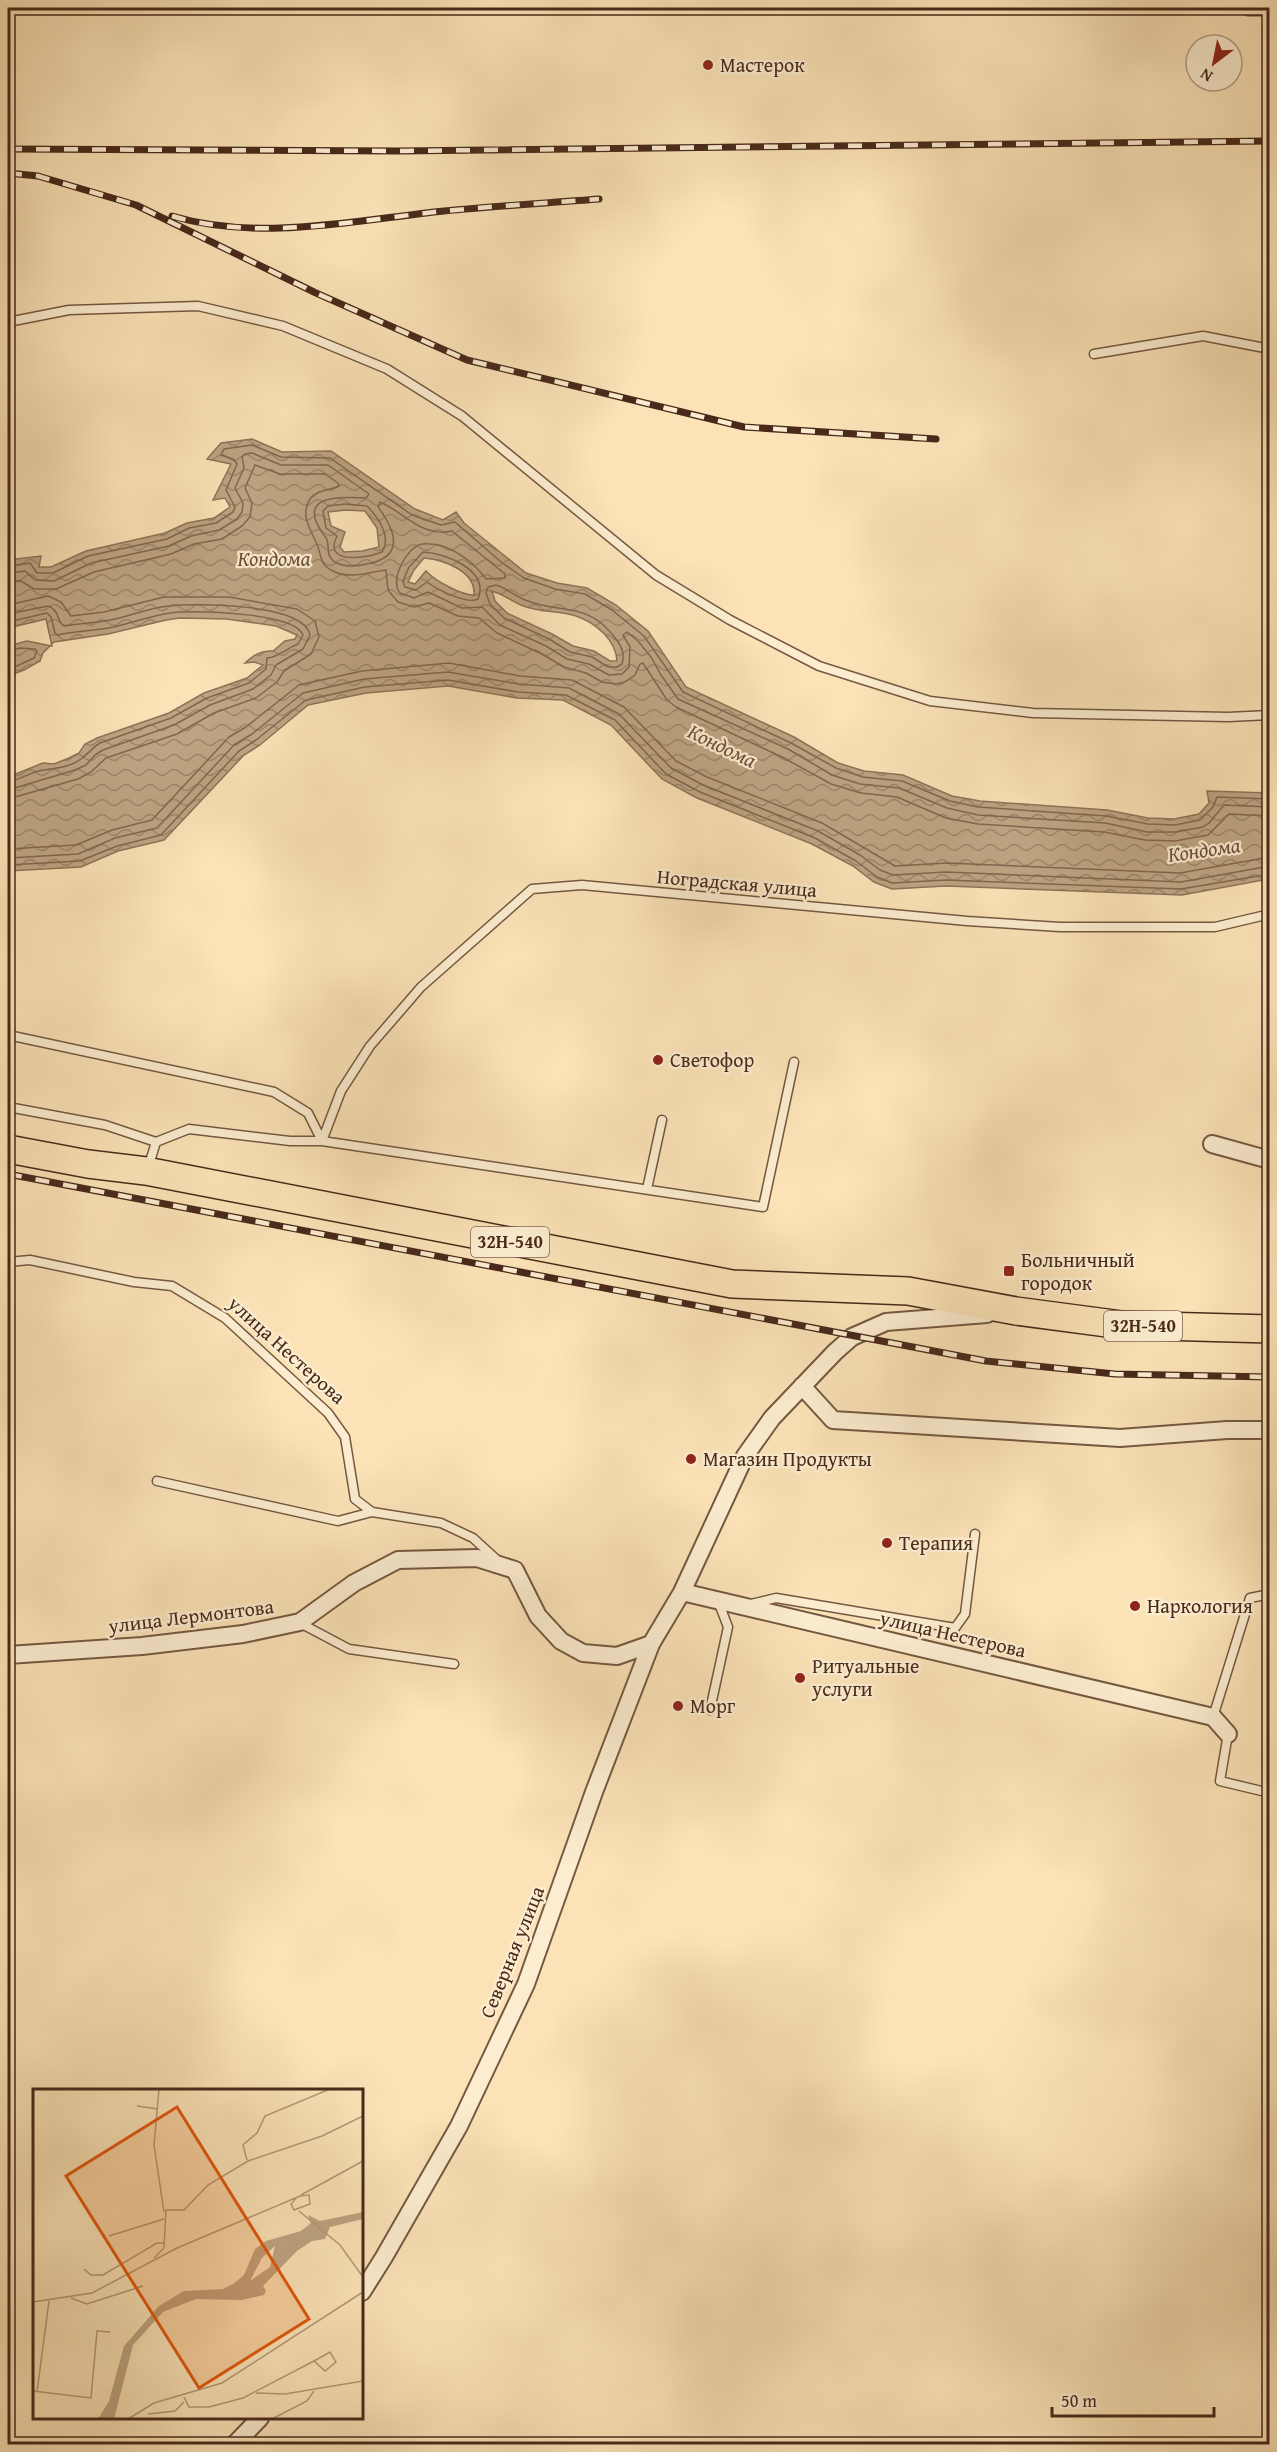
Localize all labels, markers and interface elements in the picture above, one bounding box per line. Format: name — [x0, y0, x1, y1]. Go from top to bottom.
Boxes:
north arrow — [1184, 33, 1244, 93]
place label: Мастерок — [720, 50, 805, 79]
marker: Мастерок — [701, 58, 715, 72]
text: N — [1195, 63, 1217, 89]
water label: Кондома — [238, 543, 311, 574]
water label: Кондома — [683, 716, 762, 776]
water label: Кондома — [1166, 829, 1242, 870]
street label: Ноградская улица — [656, 861, 819, 904]
place label: Светофор — [670, 1045, 754, 1074]
marker: Светофор — [651, 1053, 665, 1067]
road number: 32Н-540 — [471, 1227, 549, 1257]
place label: Больничный городок — [1021, 1245, 1135, 1297]
marker: Больничный городок — [1002, 1264, 1016, 1278]
street label: улица Нестерова — [221, 1288, 353, 1411]
road number: 32Н-540 — [1104, 1311, 1182, 1341]
place label: Магазин Продукты — [703, 1444, 872, 1473]
marker: Магазин Продукты — [684, 1452, 698, 1466]
place label: Терапия — [899, 1528, 973, 1557]
marker: Терапия — [880, 1536, 894, 1550]
street label: улица Лермонтова — [106, 1591, 276, 1640]
place label: Наркология — [1147, 1591, 1253, 1620]
marker: Наркология — [1128, 1599, 1142, 1613]
street label: улица Нестерова — [876, 1602, 1030, 1665]
place label: Ритуальные услуги — [811, 1651, 919, 1703]
marker: Ритуальные услуги — [793, 1671, 807, 1685]
place label: Морг — [690, 1691, 736, 1720]
marker: Морг — [671, 1699, 685, 1713]
street label: Северная улица — [472, 1881, 551, 2022]
inset map — [33, 2089, 363, 2419]
scale bar — [1052, 2380, 1214, 2418]
text: 50 m — [1061, 2387, 1097, 2414]

